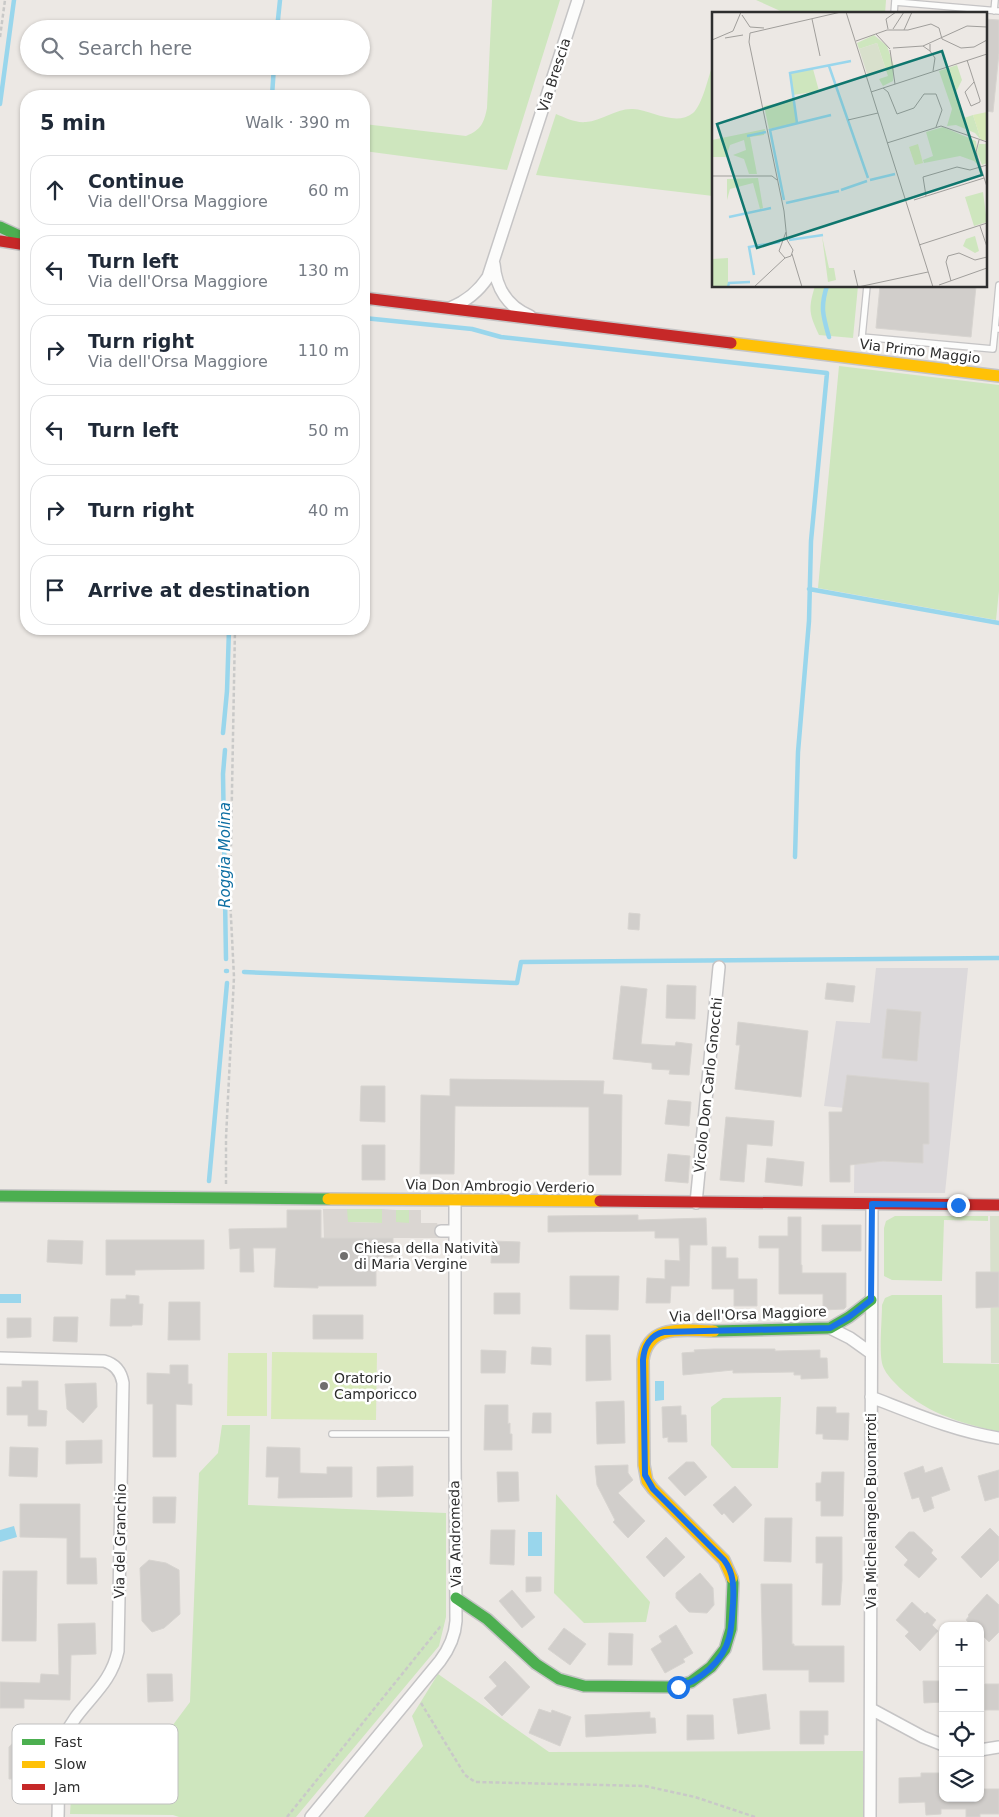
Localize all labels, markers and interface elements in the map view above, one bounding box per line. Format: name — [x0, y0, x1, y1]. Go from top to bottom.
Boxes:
inset map — [712, 12, 986, 288]
search box — [20, 20, 370, 75]
icon: search — [38, 34, 66, 62]
street label: Via Brescia — [534, 36, 574, 114]
text: Search here — [78, 37, 192, 59]
text: 5 min — [40, 111, 106, 135]
text: Walk · 390 m — [245, 113, 350, 132]
text: Continue — [88, 170, 184, 192]
icon: ahead — [41, 176, 69, 204]
text: 60 m — [308, 181, 349, 200]
text: Via dell'Orsa Maggiore — [88, 192, 268, 211]
text: Turn left — [88, 250, 179, 272]
icon: left — [41, 256, 69, 284]
text: 130 m — [298, 261, 349, 280]
text: Via dell'Orsa Maggiore — [88, 272, 268, 291]
text: Turn right — [88, 330, 194, 352]
icon: right — [41, 336, 69, 364]
street label: Via Primo Maggio — [859, 336, 981, 366]
text: 110 m — [298, 341, 349, 360]
text: Via dell'Orsa Maggiore — [88, 352, 268, 371]
icon: left — [41, 416, 69, 444]
text: Turn left — [88, 419, 179, 441]
text: 50 m — [308, 421, 349, 440]
icon: right — [41, 496, 69, 524]
text: Turn right — [88, 499, 194, 521]
text: 40 m — [308, 501, 349, 520]
icon: arrive — [41, 576, 69, 604]
text: Arrive at destination — [88, 579, 310, 601]
water label: Roggia Molina — [216, 802, 234, 908]
street label: Vicolo Don Carlo Gnocchi — [691, 996, 725, 1174]
street label: Via Don Ambrogio Verderio — [405, 1176, 595, 1196]
route end — [947, 1194, 970, 1217]
place label: Chiesa della Natività di Maria Vergine — [354, 1240, 498, 1272]
marker: Chiesa della Natività di Maria Vergine — [338, 1250, 350, 1262]
street label: Via dell'Orsa Maggiore — [669, 1303, 827, 1325]
place label: Oratorio Camporicco — [334, 1370, 417, 1402]
marker: Oratorio Camporicco — [318, 1380, 330, 1392]
street label: Via Michelangelo Buonarroti — [863, 1413, 879, 1609]
street label: Via Andromeda — [446, 1480, 464, 1588]
street label: Via del Granchio — [111, 1483, 129, 1599]
map controls — [939, 1622, 984, 1802]
button: + — [939, 1622, 984, 1667]
button: − — [939, 1667, 984, 1712]
route start — [667, 1676, 690, 1699]
button: locate — [939, 1712, 984, 1757]
legend — [12, 1724, 178, 1804]
text: Fast — [54, 1734, 83, 1750]
text: Slow — [54, 1756, 87, 1772]
button: layers — [939, 1757, 984, 1802]
text: Jam — [53, 1779, 80, 1795]

